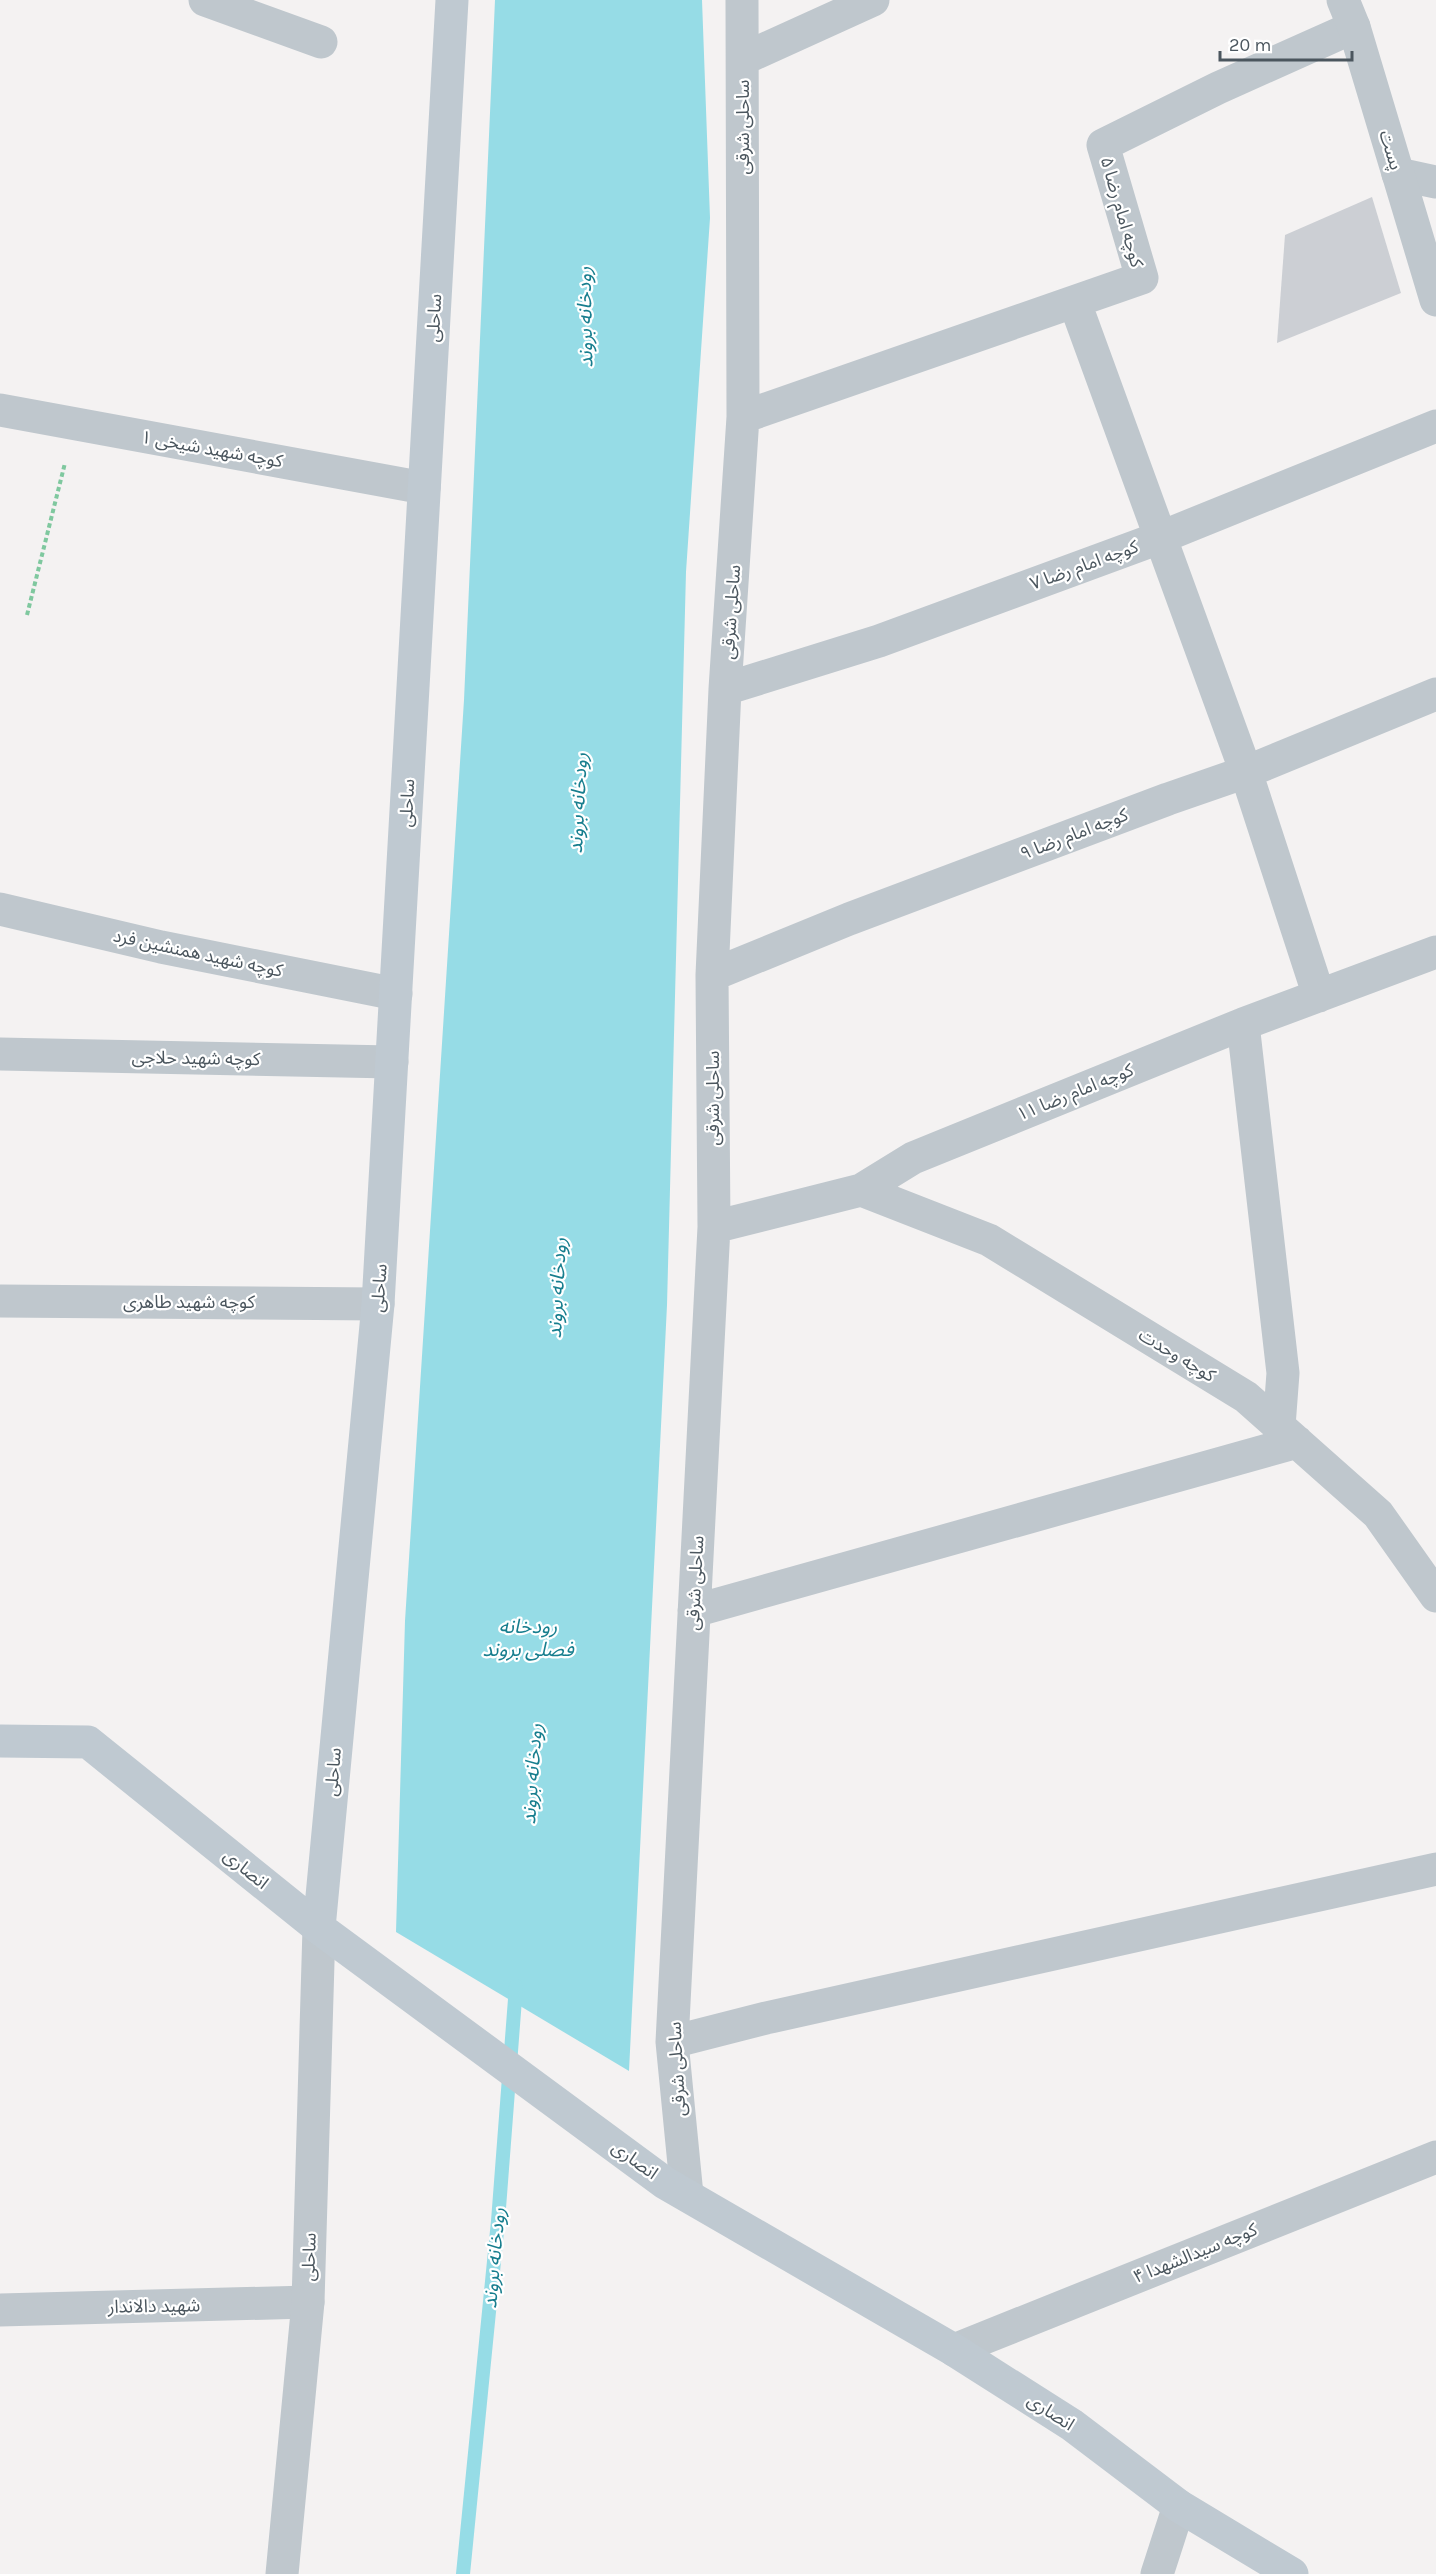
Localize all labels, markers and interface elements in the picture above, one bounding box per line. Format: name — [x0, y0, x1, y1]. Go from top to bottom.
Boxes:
scale bar — [1220, 24, 1352, 62]
text: 20 m — [1229, 34, 1271, 56]
street label: ساحلی شرقی — [732, 80, 754, 174]
street label: پست — [1374, 127, 1407, 173]
street label: کوچه امام رضا ۵ — [1093, 154, 1148, 271]
water label: رودخانه بروند — [573, 266, 597, 368]
street label: ساحلی — [422, 293, 446, 343]
street label: کوچه شهید شیخی ۱ — [139, 426, 285, 472]
street label: کوچه امام رضا ۷ — [1027, 535, 1143, 598]
street label: ساحلی شرقی — [717, 564, 745, 660]
water label: رودخانه بروند — [564, 752, 592, 854]
street label: ساحلی — [395, 778, 419, 828]
street label: کوچه امام رضا ۹ — [1017, 803, 1133, 867]
street label: کوچه شهید همنشین فرد — [111, 924, 285, 982]
street label: کوچه شهید حلاجی — [132, 1046, 261, 1070]
street label: ساحلی شرقی — [702, 1051, 724, 1145]
street label: کوچه امام رضا ۱۱ — [1013, 1058, 1138, 1128]
water label: رودخانه بروند — [543, 1237, 571, 1339]
street label: ساحلی — [366, 1263, 392, 1313]
street label: کوچه شهید طاهری — [123, 1291, 256, 1313]
street label: کوچه وحدت — [1135, 1324, 1220, 1387]
street label: ساحلی شرقی — [682, 1535, 708, 1631]
water label: رودخانه فصلی بروند — [482, 1615, 575, 1661]
water label: رودخانه بروند — [517, 1723, 547, 1825]
street label: ساحلی — [320, 1747, 346, 1797]
street label: انصاری — [219, 1844, 273, 1894]
street label: ساحلی شرقی — [664, 2021, 690, 2117]
street label: انصاری — [608, 2136, 662, 2184]
water label: رودخانه بروند — [478, 2207, 510, 2309]
street label: کوچه سیدالشهدا ۴ — [1130, 2218, 1261, 2288]
street label: ساحلی — [297, 2232, 321, 2282]
street label: شهید دالاندار — [107, 2294, 200, 2318]
street label: انصاری — [1023, 2389, 1079, 2435]

